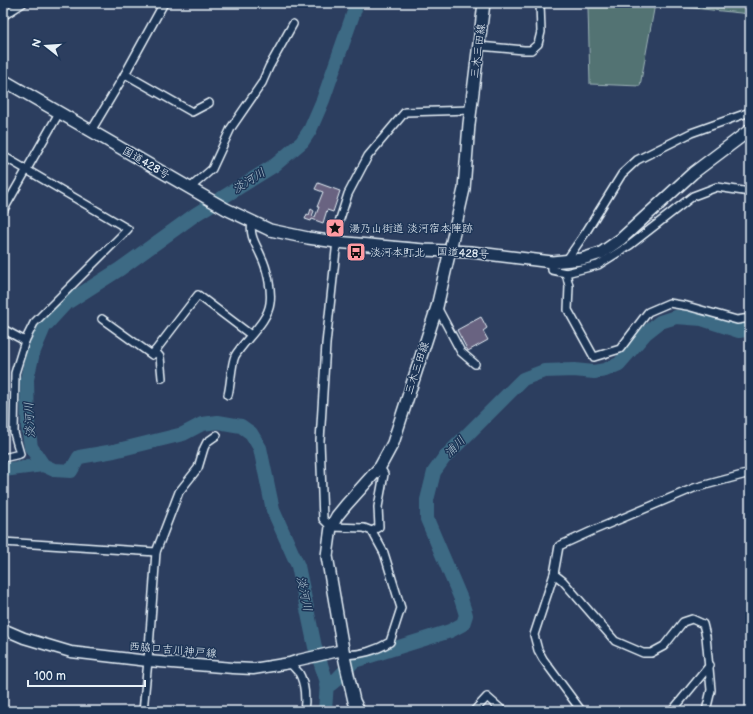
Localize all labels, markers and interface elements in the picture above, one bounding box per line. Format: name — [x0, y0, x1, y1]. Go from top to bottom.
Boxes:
street label: 三木三田線 — [468, 23, 488, 79]
north arrow — [26, 26, 66, 66]
text: N — [29, 37, 44, 49]
street label: 国道428号 — [120, 144, 172, 182]
water label: 淡河川 — [230, 165, 268, 197]
place icon: 湯乃山街道 淡河宿本陣跡 — [324, 217, 346, 239]
place label: 湯乃山街道 淡河宿本陣跡 — [349, 222, 473, 235]
bus stop icon: 淡河本町北 — [345, 241, 367, 263]
street label: 国道428号 — [436, 245, 490, 261]
place label: 淡河本町北 — [370, 246, 425, 259]
street label: 三木三田線 — [402, 340, 432, 396]
water label: 淡河川 — [22, 402, 38, 438]
water label: 浦川 — [441, 433, 469, 461]
water label: 淡河川 — [293, 575, 315, 613]
street label: 西脇口吉川神戸線 — [129, 640, 217, 660]
scale bar — [28, 662, 145, 688]
text: 100 m — [34, 669, 66, 684]

